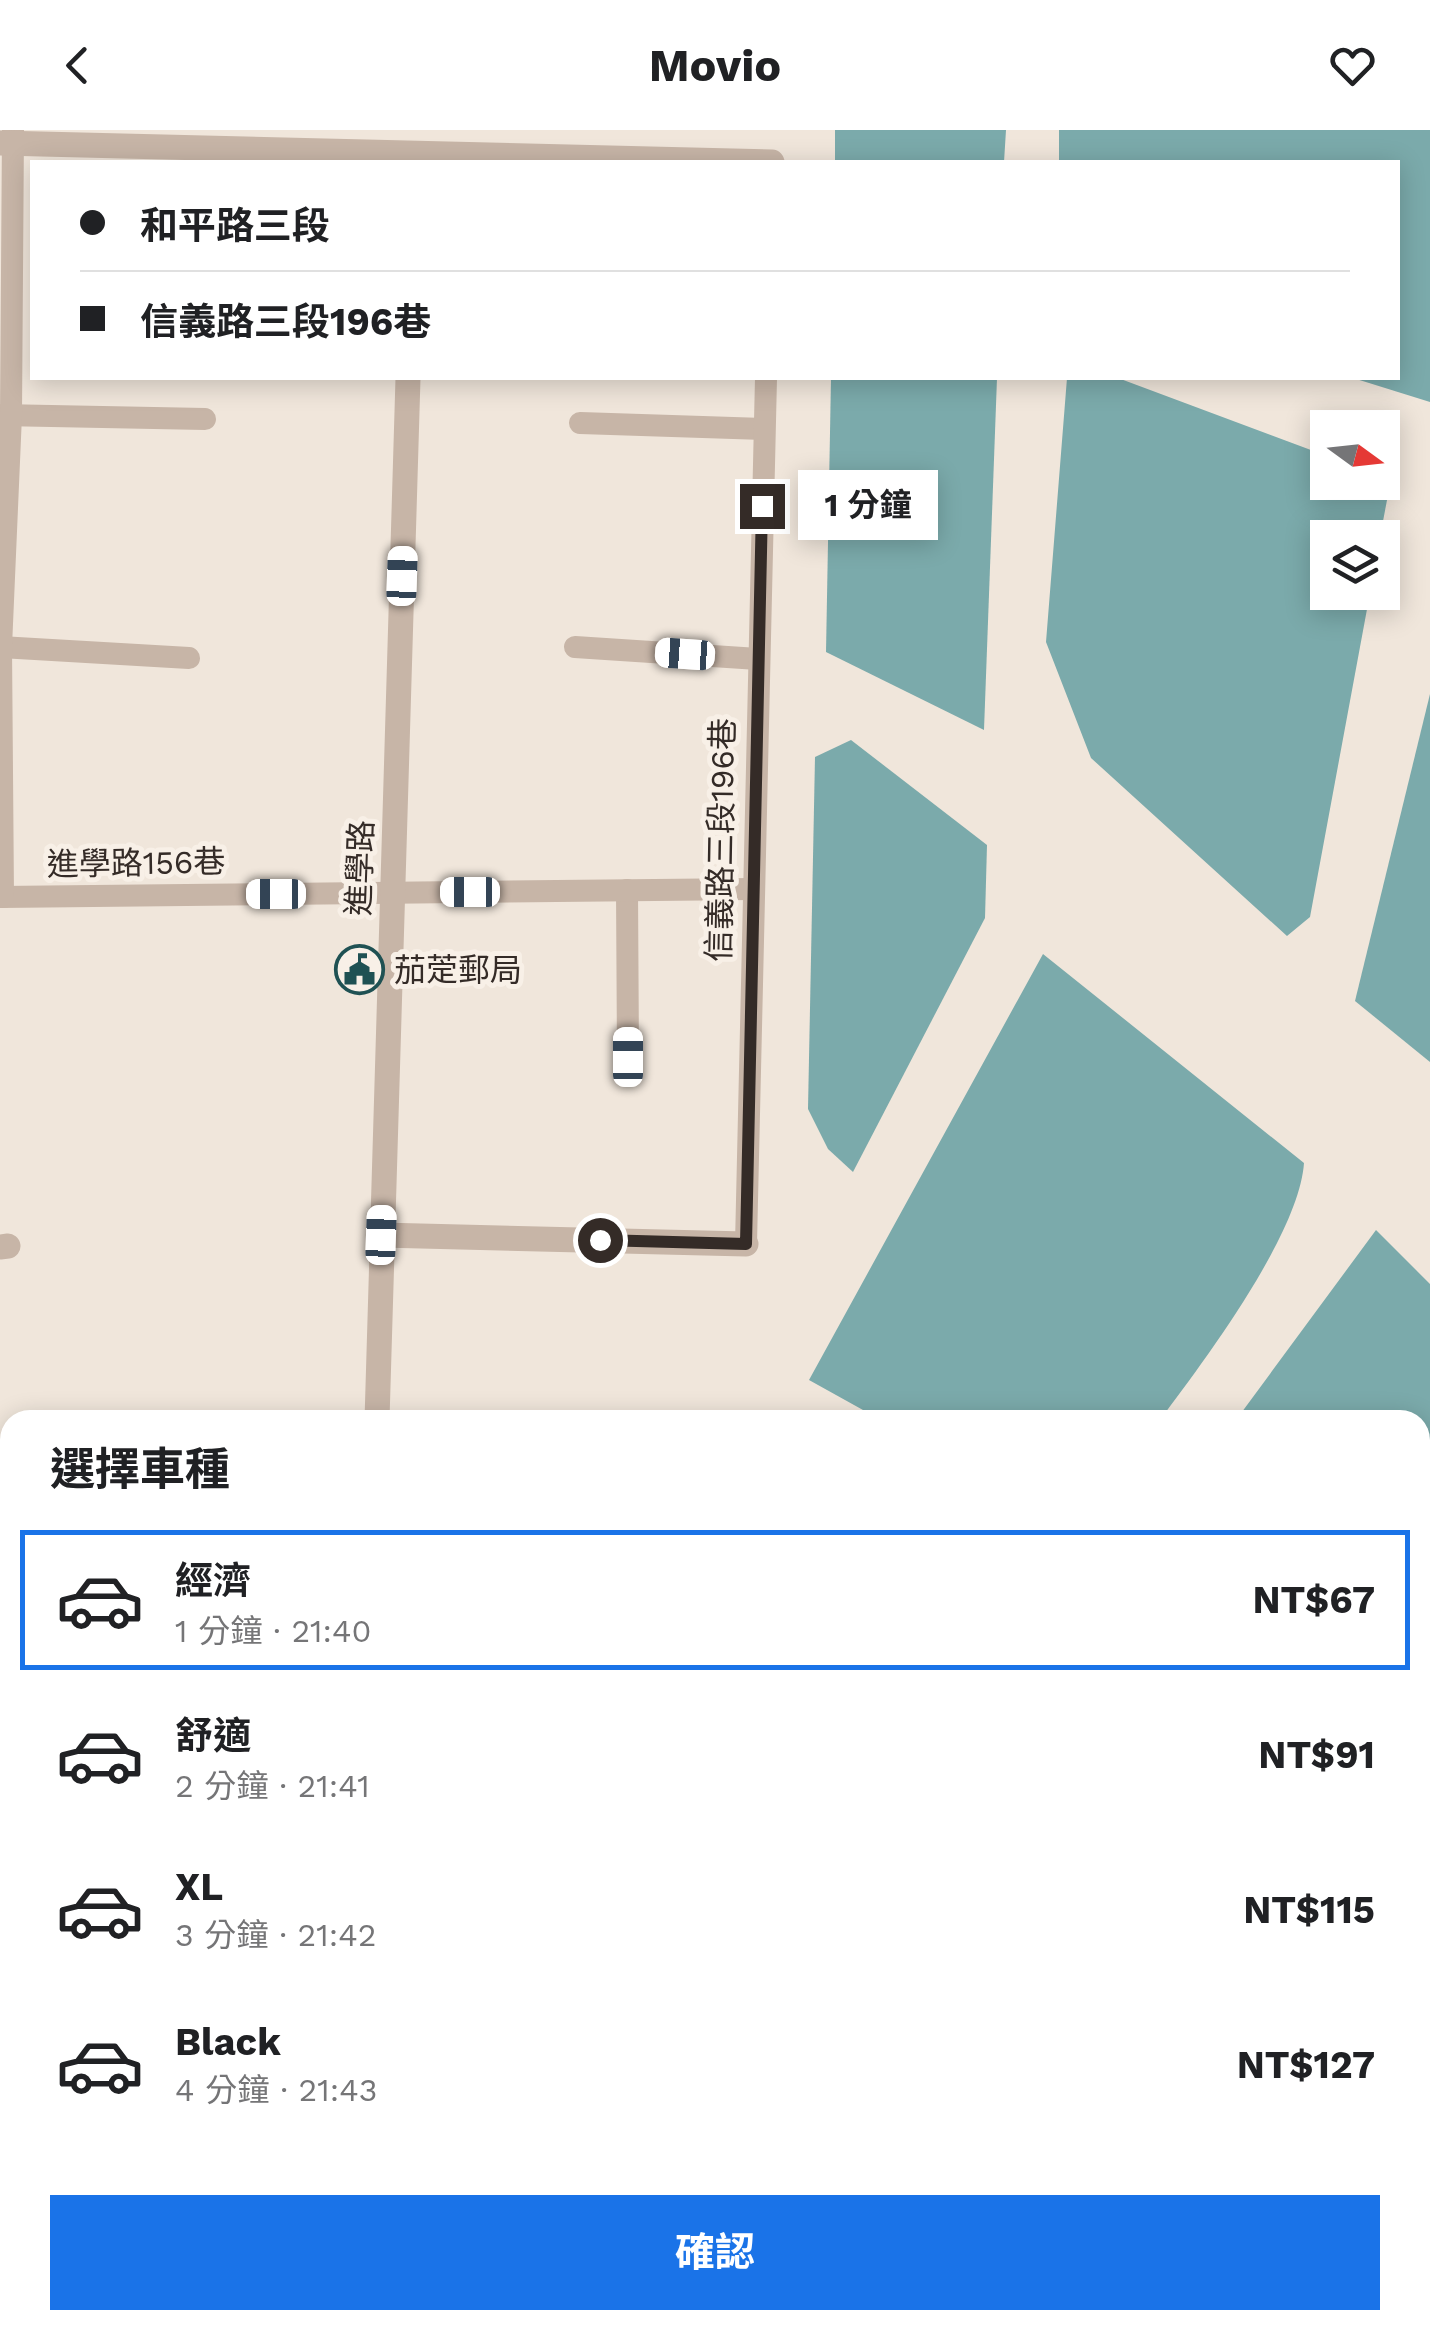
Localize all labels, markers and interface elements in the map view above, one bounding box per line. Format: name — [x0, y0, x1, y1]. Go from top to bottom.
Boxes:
icon: back — [50, 38, 105, 93]
icon: heart — [1325, 38, 1380, 93]
text: Movio — [649, 39, 781, 92]
text: 和平路三段 — [140, 204, 330, 248]
text: 信義路三段196巷 — [140, 300, 431, 344]
north arrow — [1310, 410, 1400, 500]
map controls — [1310, 410, 1400, 610]
callout: 1 分鐘 — [797, 471, 937, 541]
route end — [740, 484, 785, 529]
text: 1 分鐘 — [825, 486, 911, 524]
button: layers — [1310, 520, 1400, 610]
car — [386, 545, 418, 607]
car — [654, 637, 716, 671]
street label: 信義路三段196巷 — [700, 718, 742, 962]
street label: 進學路 — [339, 819, 381, 917]
street label: 進學路156巷 — [46, 842, 226, 884]
car — [440, 877, 500, 907]
car — [246, 879, 306, 909]
public building icon: 茄萣郵局 — [333, 944, 385, 996]
place label: 茄萣郵局 — [394, 951, 522, 989]
car — [613, 1027, 643, 1087]
car — [365, 1204, 397, 1266]
route start — [578, 1218, 623, 1263]
text: 選擇車種 — [50, 1443, 230, 1496]
icon: car — [55, 1555, 145, 1645]
text: 經濟 — [175, 1559, 251, 1603]
text: NT$67 — [1252, 1578, 1375, 1622]
text: 1 分鐘 · 21:40 — [175, 1612, 372, 1650]
icon: car — [55, 1710, 145, 1800]
text: 舒適 — [175, 1714, 251, 1758]
text: NT$91 — [1258, 1733, 1375, 1777]
text: 2 分鐘 · 21:41 — [175, 1767, 370, 1805]
icon: car — [55, 1865, 145, 1955]
text: XL — [175, 1865, 223, 1909]
text: NT$115 — [1243, 1888, 1375, 1932]
text: 3 分鐘 · 21:42 — [175, 1916, 376, 1954]
icon: car — [55, 2020, 145, 2110]
text: Black — [175, 2020, 281, 2064]
text: NT$127 — [1237, 2043, 1375, 2087]
text: 4 分鐘 · 21:43 — [175, 2071, 377, 2109]
button: 確認 — [50, 2195, 1380, 2310]

